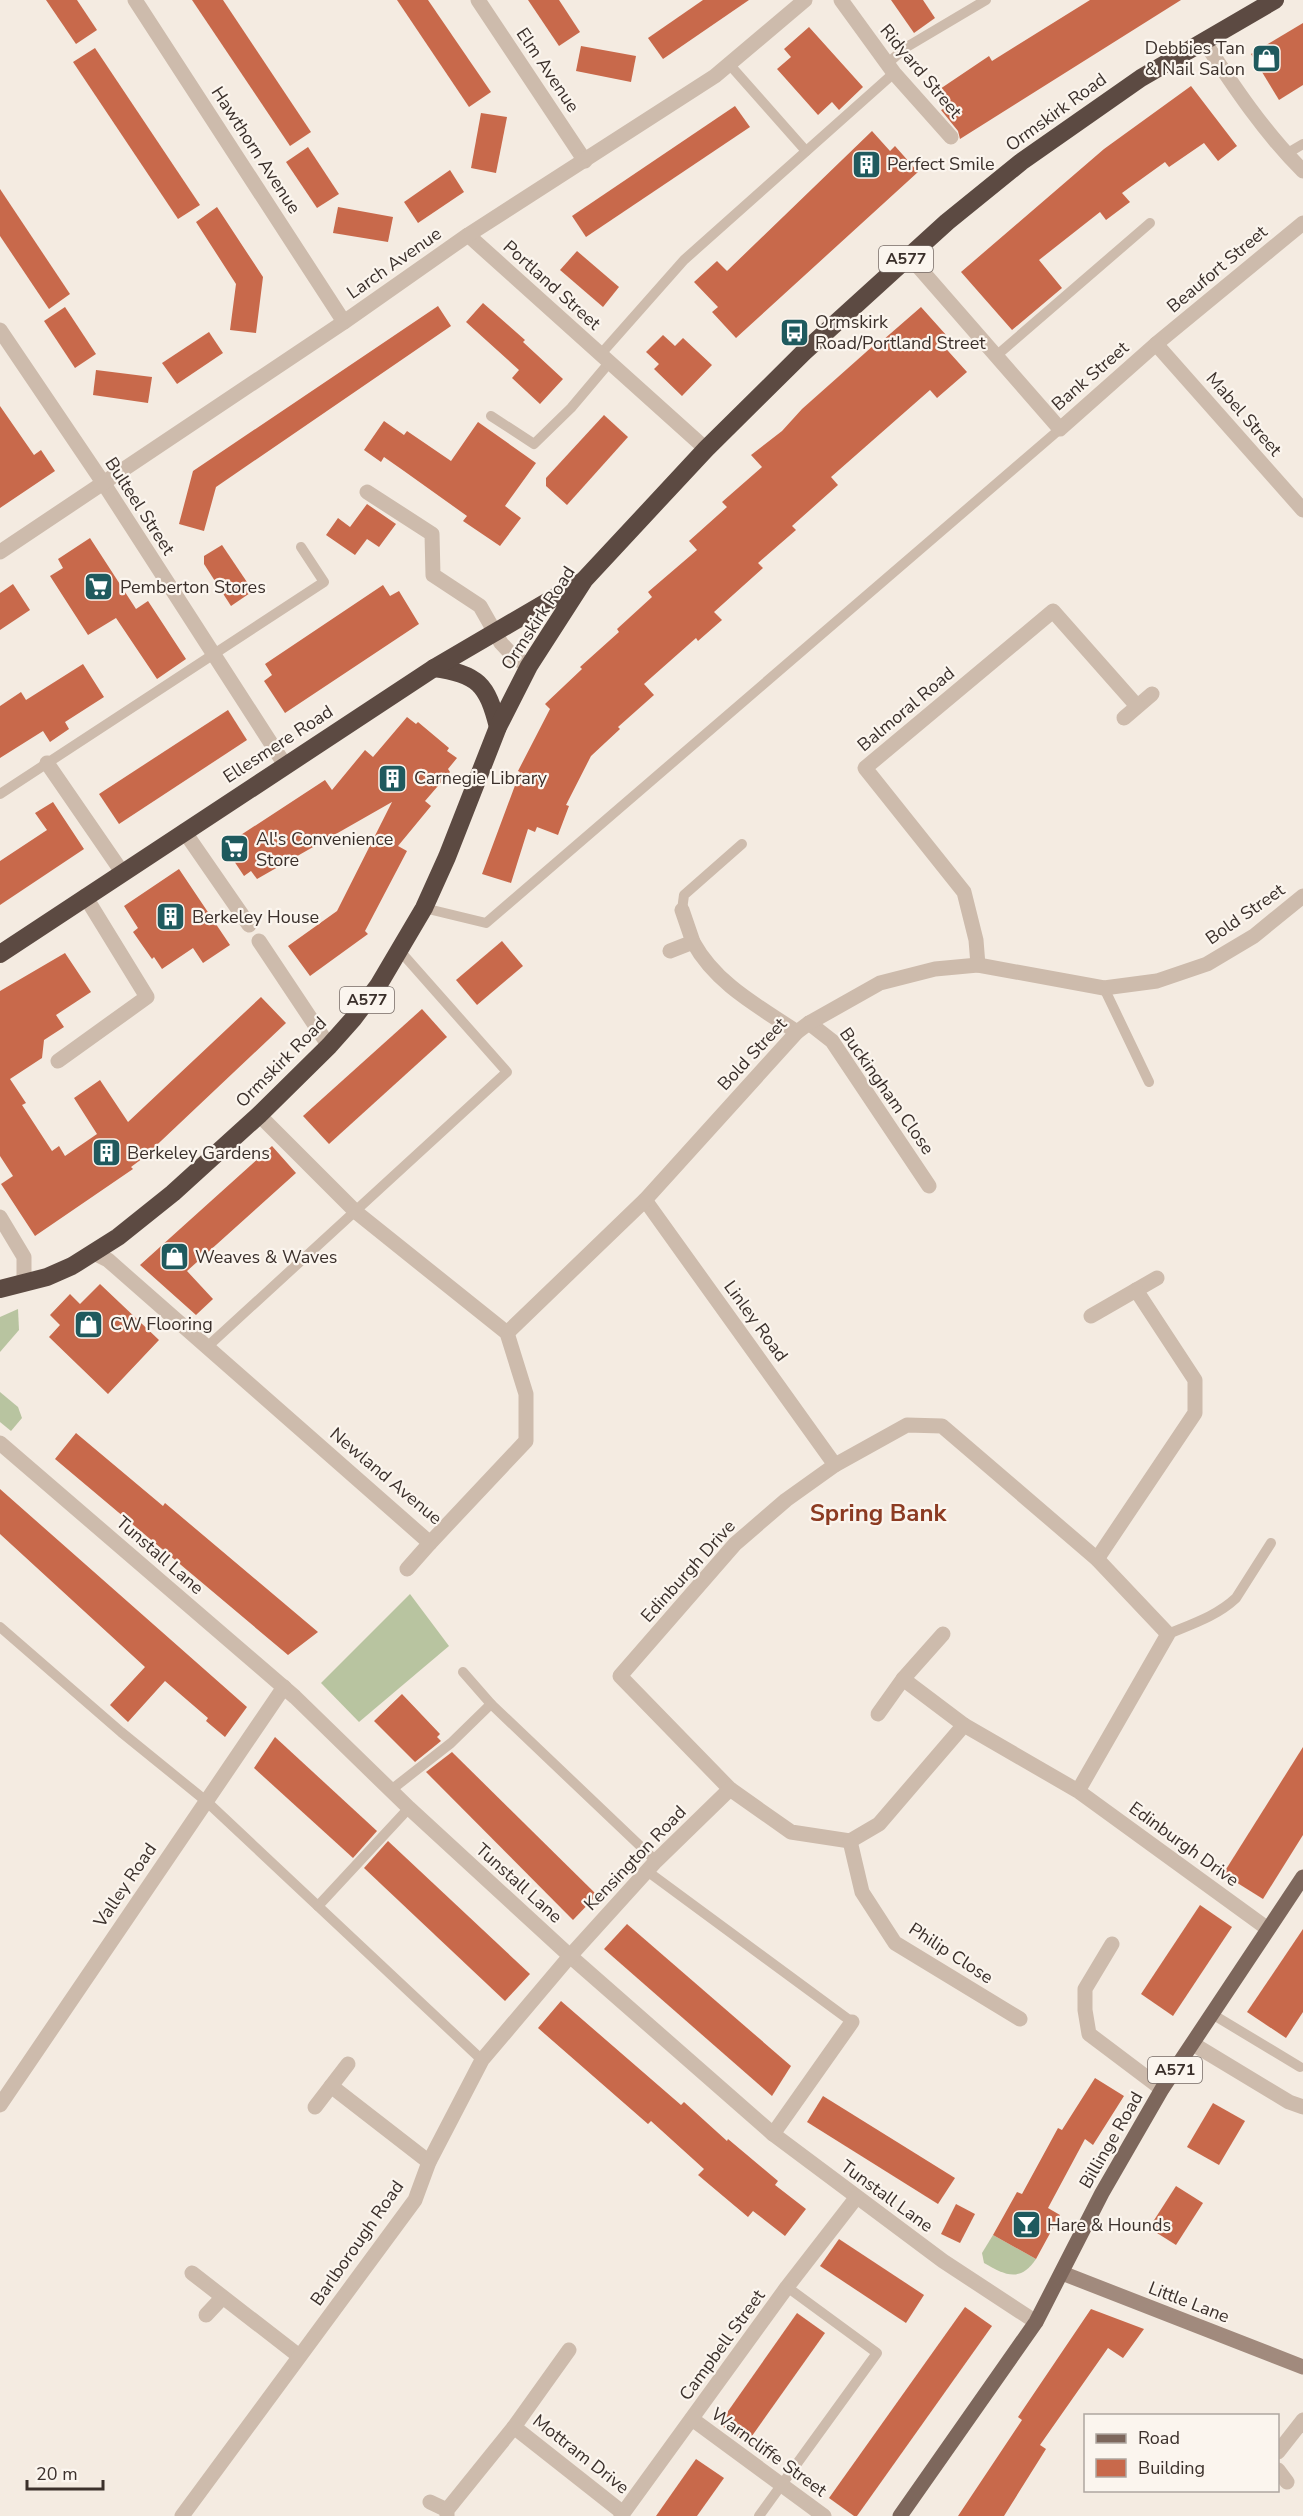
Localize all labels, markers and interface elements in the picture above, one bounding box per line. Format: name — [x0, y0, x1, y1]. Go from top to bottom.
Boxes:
street label: Ridyard Street — [875, 19, 968, 124]
street label: Elm Avenue — [511, 23, 585, 117]
place label: Debbies Tan & Nail Salon — [1145, 36, 1245, 81]
shop icon: Debbies Tan & Nail Salon — [1250, 42, 1282, 74]
street label: Ormskirk Road — [1001, 67, 1111, 157]
street label: Hawthorn Avenue — [206, 82, 306, 218]
building icon: Perfect Smile — [850, 148, 882, 180]
place label: Perfect Smile — [887, 152, 995, 176]
street label: Beaufort Street — [1162, 219, 1273, 318]
street label: Larch Avenue — [342, 222, 446, 304]
street label: Portland Street — [498, 235, 606, 336]
road number: A577 — [879, 246, 933, 272]
place label: Ormskirk Road/Portland Street — [815, 310, 986, 355]
bus stop icon: Ormskirk Road/Portland Street — [778, 316, 810, 348]
street label: Bank Street — [1046, 335, 1134, 416]
street label: Mabel Street — [1201, 367, 1288, 462]
street label: Bulteel Street — [99, 453, 181, 560]
street label: Ormskirk Road — [495, 561, 581, 675]
supermarket icon: Pemberton Stores — [83, 571, 115, 603]
place label: Pemberton Stores — [120, 575, 266, 599]
street label: Balmoral Road — [852, 661, 960, 757]
street label: Ellesmere Road — [218, 699, 338, 789]
building icon: Carnegie Library — [377, 762, 409, 794]
place label: Carnegie Library — [414, 766, 548, 790]
place label: Al's Convenience Store — [256, 827, 393, 872]
supermarket icon: Al's Convenience Store — [219, 833, 251, 865]
street label: Bold Street — [1201, 877, 1290, 950]
building icon: Berkeley House — [155, 901, 187, 933]
place label: Berkeley House — [192, 905, 319, 929]
road number: A577 — [340, 987, 394, 1013]
street label: Ormskirk Road — [230, 1011, 332, 1113]
street label: Bold Street — [712, 1012, 792, 1096]
street label: Buckingham Close — [834, 1023, 940, 1159]
building icon: Berkeley Gardens — [90, 1137, 122, 1169]
place label: Berkeley Gardens — [127, 1141, 270, 1165]
shop icon: Weaves & Waves — [158, 1241, 190, 1273]
place label: Weaves & Waves — [195, 1245, 338, 1269]
street label: Linley Road — [718, 1276, 794, 1366]
shop icon: CW Flooring — [73, 1308, 105, 1340]
place label: CW Flooring — [110, 1312, 213, 1336]
street label: Newland Avenue — [325, 1422, 447, 1530]
district label: Spring Bank — [810, 1497, 947, 1529]
street label: Tunstall Lane — [111, 1510, 209, 1600]
street label: Edinburgh Drive — [635, 1515, 741, 1627]
street label: Edinburgh Drive — [1124, 1796, 1244, 1892]
street label: Kensington Road — [579, 1800, 691, 1916]
street label: Valley Road — [87, 1838, 162, 1933]
street label: Tunstall Lane — [471, 1838, 567, 1928]
street label: Philip Close — [904, 1917, 998, 1989]
road number: A571 — [1148, 2057, 1202, 2083]
street label: Billinge Road — [1074, 2087, 1148, 2193]
street label: Tunstall Lane — [836, 2154, 938, 2238]
street label: Barlborough Road — [305, 2176, 409, 2310]
bar icon: Hare & Hounds — [1010, 2209, 1042, 2241]
place label: Hare & Hounds — [1047, 2213, 1171, 2237]
street label: Little Lane — [1145, 2276, 1233, 2328]
street label: Campbell Street — [674, 2284, 771, 2405]
street label: Warncliffe Street — [706, 2402, 832, 2503]
street label: Mottram Drive — [528, 2409, 634, 2499]
legend — [1084, 2414, 1279, 2492]
text: Road — [1138, 2426, 1180, 2450]
scale bar — [27, 2453, 104, 2491]
text: Building — [1138, 2456, 1205, 2480]
text: 20 m — [36, 2462, 78, 2486]

